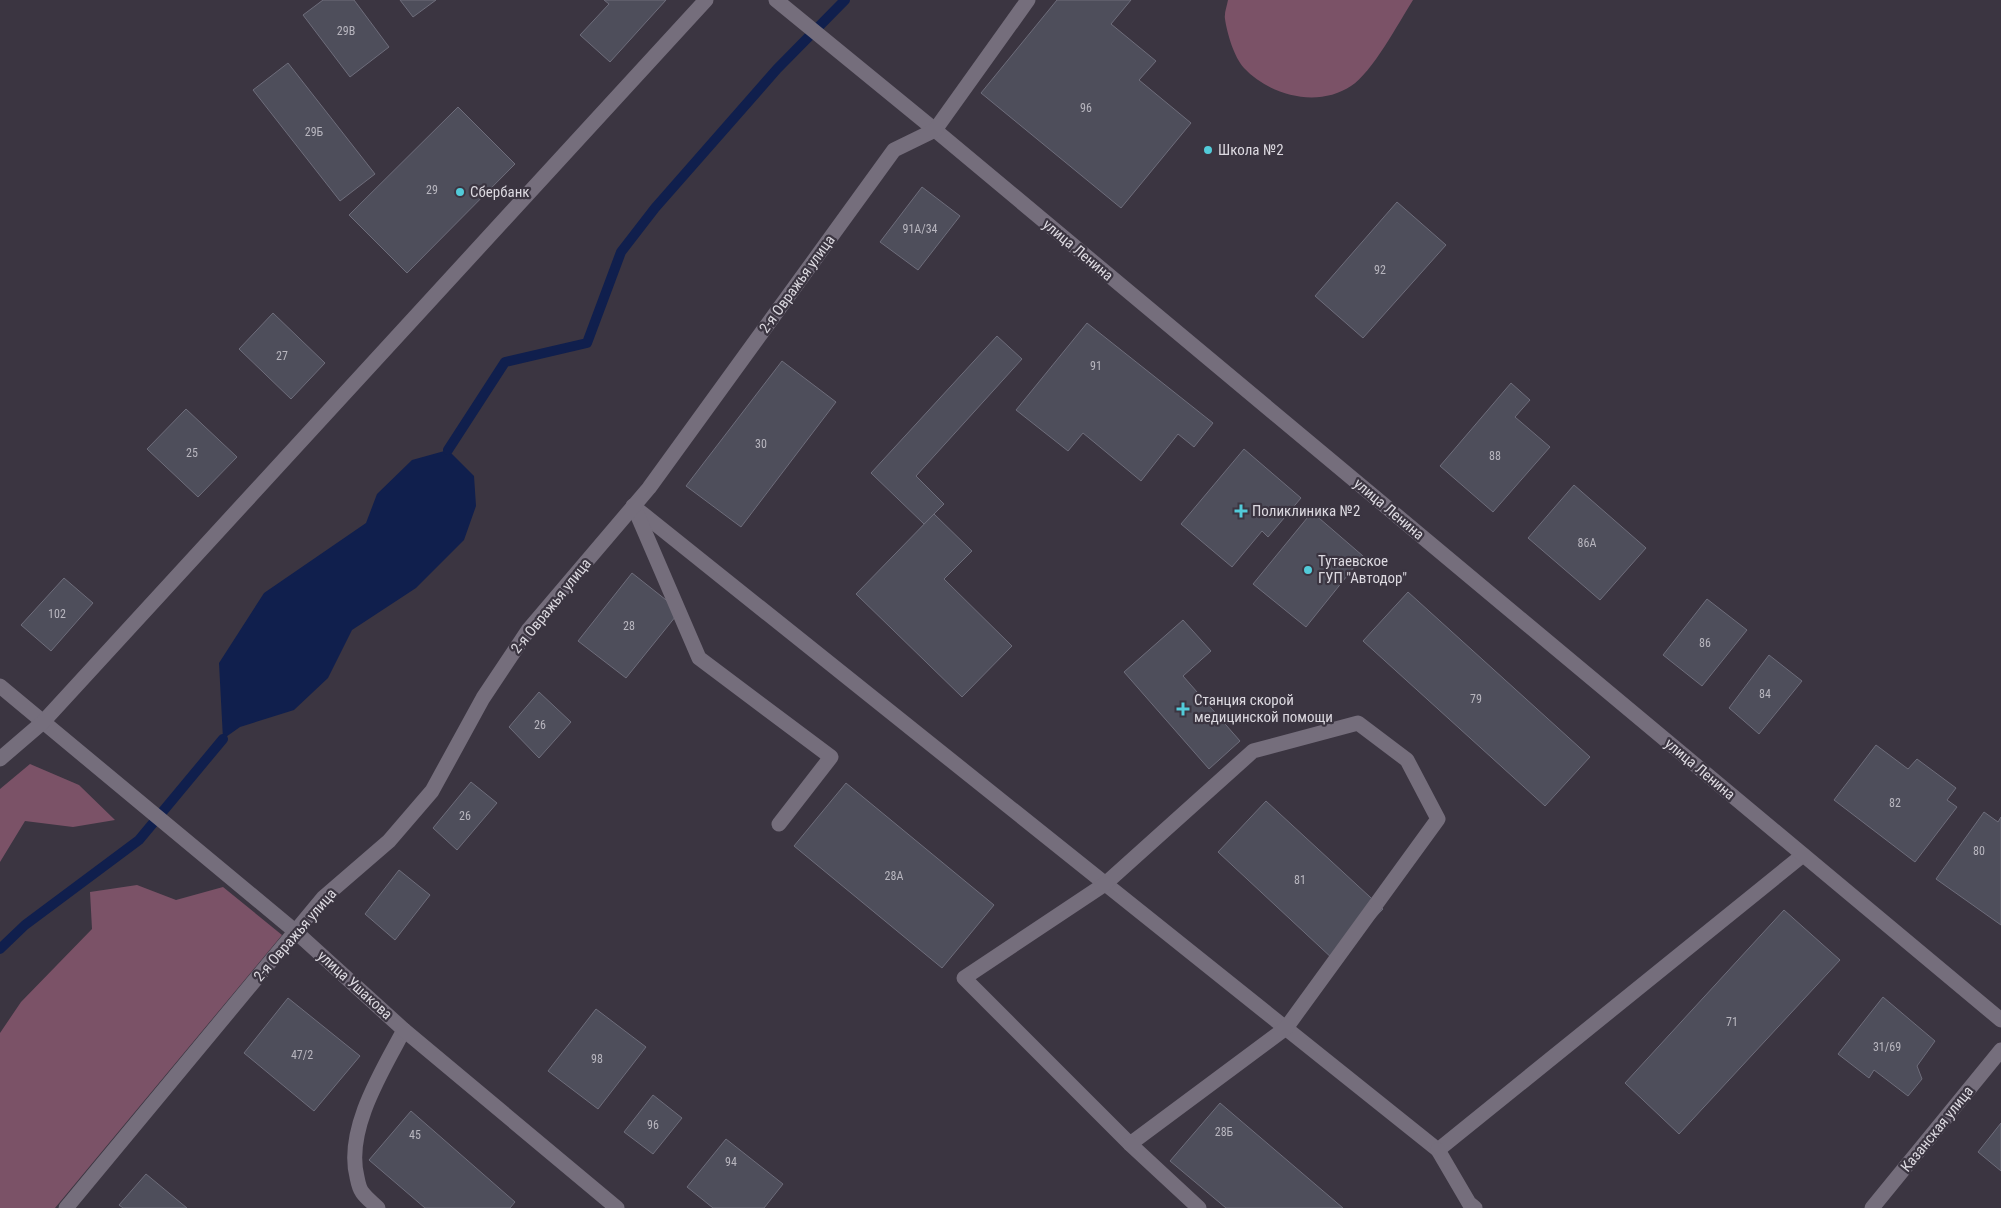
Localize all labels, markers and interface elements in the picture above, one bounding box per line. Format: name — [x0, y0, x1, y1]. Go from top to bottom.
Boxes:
house number: 29В — [337, 24, 355, 38]
house number: 96 — [1080, 101, 1092, 115]
house number: 29Б — [305, 125, 324, 139]
place label: Школа №2 — [1218, 141, 1284, 159]
marker: Школа №2 — [1202, 144, 1214, 156]
house number: 29 — [426, 183, 438, 197]
place label: Сбербанк — [470, 183, 530, 201]
marker: Сбербанк — [454, 186, 466, 198]
street label: улица Ленина — [1039, 215, 1117, 285]
house number: 91А/34 — [902, 222, 938, 236]
street label: 2-я Овражья улица — [755, 231, 839, 337]
house number: 92 — [1374, 263, 1386, 277]
house number: 27 — [276, 349, 288, 363]
house number: 91 — [1090, 359, 1102, 373]
house number: 30 — [755, 437, 767, 451]
house number: 25 — [186, 446, 198, 460]
house number: 88 — [1489, 449, 1501, 463]
street label: улица Ленина — [1350, 474, 1428, 544]
place label: Поликлиника №2 — [1252, 502, 1360, 520]
marker: Поликлиника №2 — [1234, 504, 1248, 518]
house number: 86А — [1578, 536, 1596, 550]
place label: Тутаевское ГУП "Автодор" — [1318, 552, 1407, 587]
street label: 2-я Овражья улица — [507, 555, 595, 657]
marker: Тутаевское ГУП "Автодор" — [1302, 564, 1314, 576]
house number: 102 — [48, 607, 66, 621]
house number: 28 — [623, 619, 635, 633]
house number: 86 — [1699, 636, 1711, 650]
house number: 84 — [1759, 687, 1771, 701]
place label: Станция скорой медицинской помощи — [1194, 691, 1333, 726]
house number: 79 — [1470, 692, 1482, 706]
marker: Станция скорой медицинской помощи — [1176, 702, 1190, 716]
house number: 26 — [534, 718, 546, 732]
street label: улица Ленина — [1661, 734, 1739, 804]
house number: 82 — [1889, 796, 1901, 810]
house number: 26 — [459, 809, 471, 823]
house number: 80 — [1973, 844, 1985, 858]
house number: 28А — [885, 869, 903, 883]
house number: 81 — [1294, 873, 1306, 887]
street label: 2-я Овражья улица — [250, 885, 340, 985]
street label: улица Ушакова — [314, 947, 396, 1023]
house number: 71 — [1726, 1015, 1738, 1029]
house number: 31/69 — [1873, 1040, 1901, 1054]
house number: 47/2 — [291, 1048, 313, 1062]
house number: 98 — [591, 1052, 603, 1066]
street label: Казанская улица — [1897, 1082, 1977, 1176]
house number: 96 — [647, 1118, 659, 1132]
house number: 28Б — [1215, 1125, 1234, 1139]
house number: 45 — [409, 1128, 421, 1142]
house number: 94 — [725, 1155, 737, 1169]

